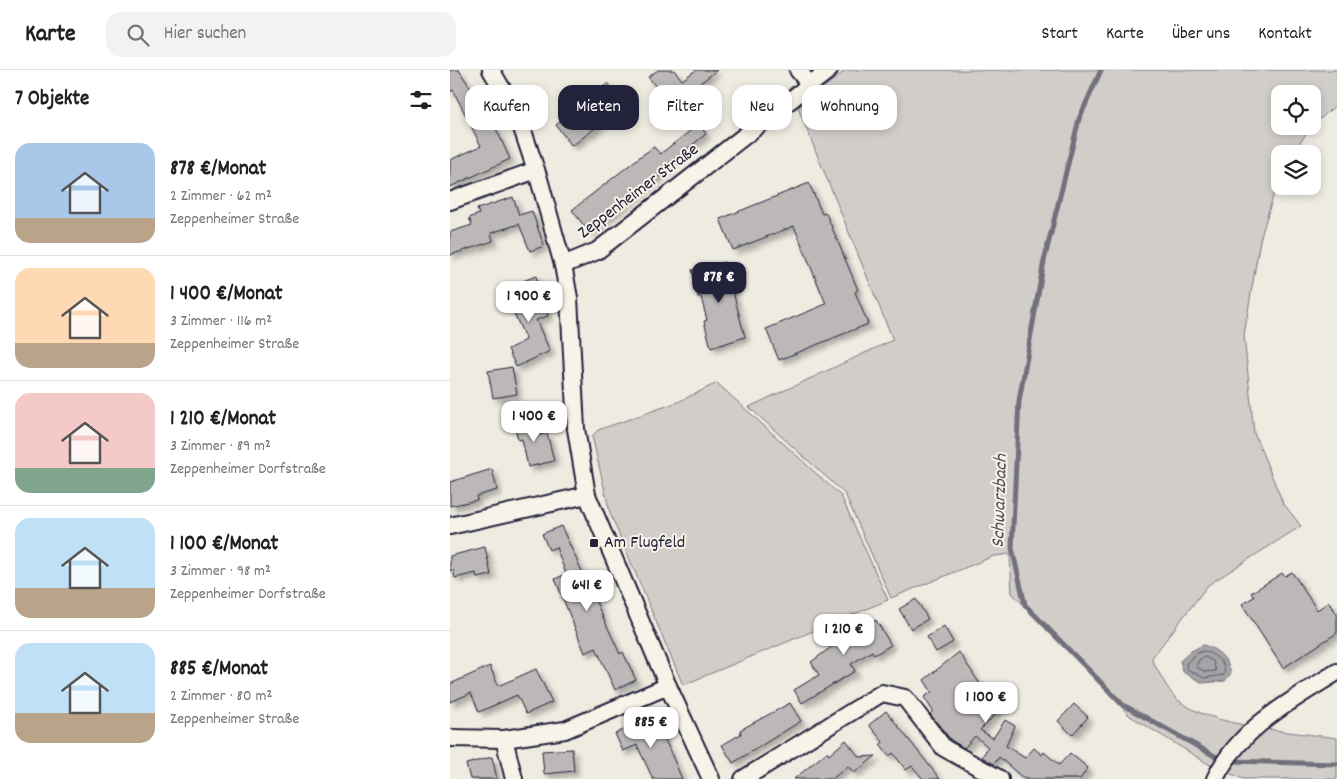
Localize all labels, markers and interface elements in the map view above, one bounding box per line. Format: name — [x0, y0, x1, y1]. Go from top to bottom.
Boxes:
search box — [106, 12, 456, 57]
text: Karte — [25, 18, 76, 52]
icon: search — [124, 21, 152, 49]
text: Hier suchen — [164, 21, 246, 48]
text: Start — [1042, 22, 1078, 47]
text: Karte — [1106, 22, 1144, 47]
text: Über uns — [1172, 22, 1230, 47]
text: Kontakt — [1258, 22, 1312, 47]
text: 7 Objekte — [15, 85, 89, 115]
chip: Kaufen — [465, 85, 548, 130]
chip: Mieten — [558, 85, 639, 130]
chip: Filter — [649, 85, 722, 130]
chip: Neu — [732, 85, 792, 130]
chip: Wohnung — [802, 85, 897, 130]
map controls — [1271, 85, 1321, 195]
button: locate — [1271, 85, 1321, 135]
icon: filters — [407, 86, 435, 114]
street label: Zeppenheimer Straße — [573, 138, 705, 246]
button: layers — [1271, 145, 1321, 195]
text: 878 €/Monat — [170, 155, 266, 185]
icon: home — [55, 163, 115, 223]
text: 2 Zimmer · 62 m² — [170, 185, 272, 208]
text: Zeppenheimer Straße — [170, 208, 299, 231]
pin: 878 € — [684, 262, 754, 304]
text: 878 € — [703, 266, 735, 289]
text: 1 400 €/Monat — [170, 280, 282, 310]
pin: 1 900 € — [483, 280, 575, 323]
text: 1 900 € — [507, 285, 551, 308]
icon: home — [55, 288, 115, 348]
text: 3 Zimmer · 116 m² — [170, 310, 272, 333]
text: Zeppenheimer Straße — [170, 333, 299, 356]
pin: 1 400 € — [488, 400, 580, 443]
text: 1 210 €/Monat — [170, 405, 276, 435]
text: 1 400 € — [512, 405, 556, 428]
icon: home — [55, 413, 115, 473]
text: 3 Zimmer · 89 m² — [170, 435, 271, 458]
water label: Schwarzbach — [986, 452, 1016, 548]
text: Zeppenheimer Dorfstraße — [170, 458, 326, 481]
text: 1 100 €/Monat — [170, 530, 278, 560]
place label: Am Flugfeld — [604, 531, 685, 556]
marker: Am Flugfeld — [588, 537, 600, 549]
icon: home — [55, 538, 115, 598]
text: 3 Zimmer · 98 m² — [170, 560, 271, 583]
pin: 641 € — [552, 570, 622, 612]
text: 641 € — [572, 574, 602, 597]
text: Zeppenheimer Dorfstraße — [170, 583, 326, 606]
pin: 1 210 € — [798, 614, 890, 656]
text: 1 210 € — [825, 618, 863, 641]
text: 885 €/Monat — [170, 655, 268, 685]
icon: home — [55, 663, 115, 723]
pin: 1 100 € — [940, 682, 1032, 724]
text: 2 Zimmer · 80 m² — [170, 685, 272, 708]
text: 1 100 € — [966, 686, 1006, 709]
pin: 885 € — [616, 706, 686, 749]
text: Zeppenheimer Straße — [170, 708, 299, 731]
text: 885 € — [635, 711, 667, 734]

